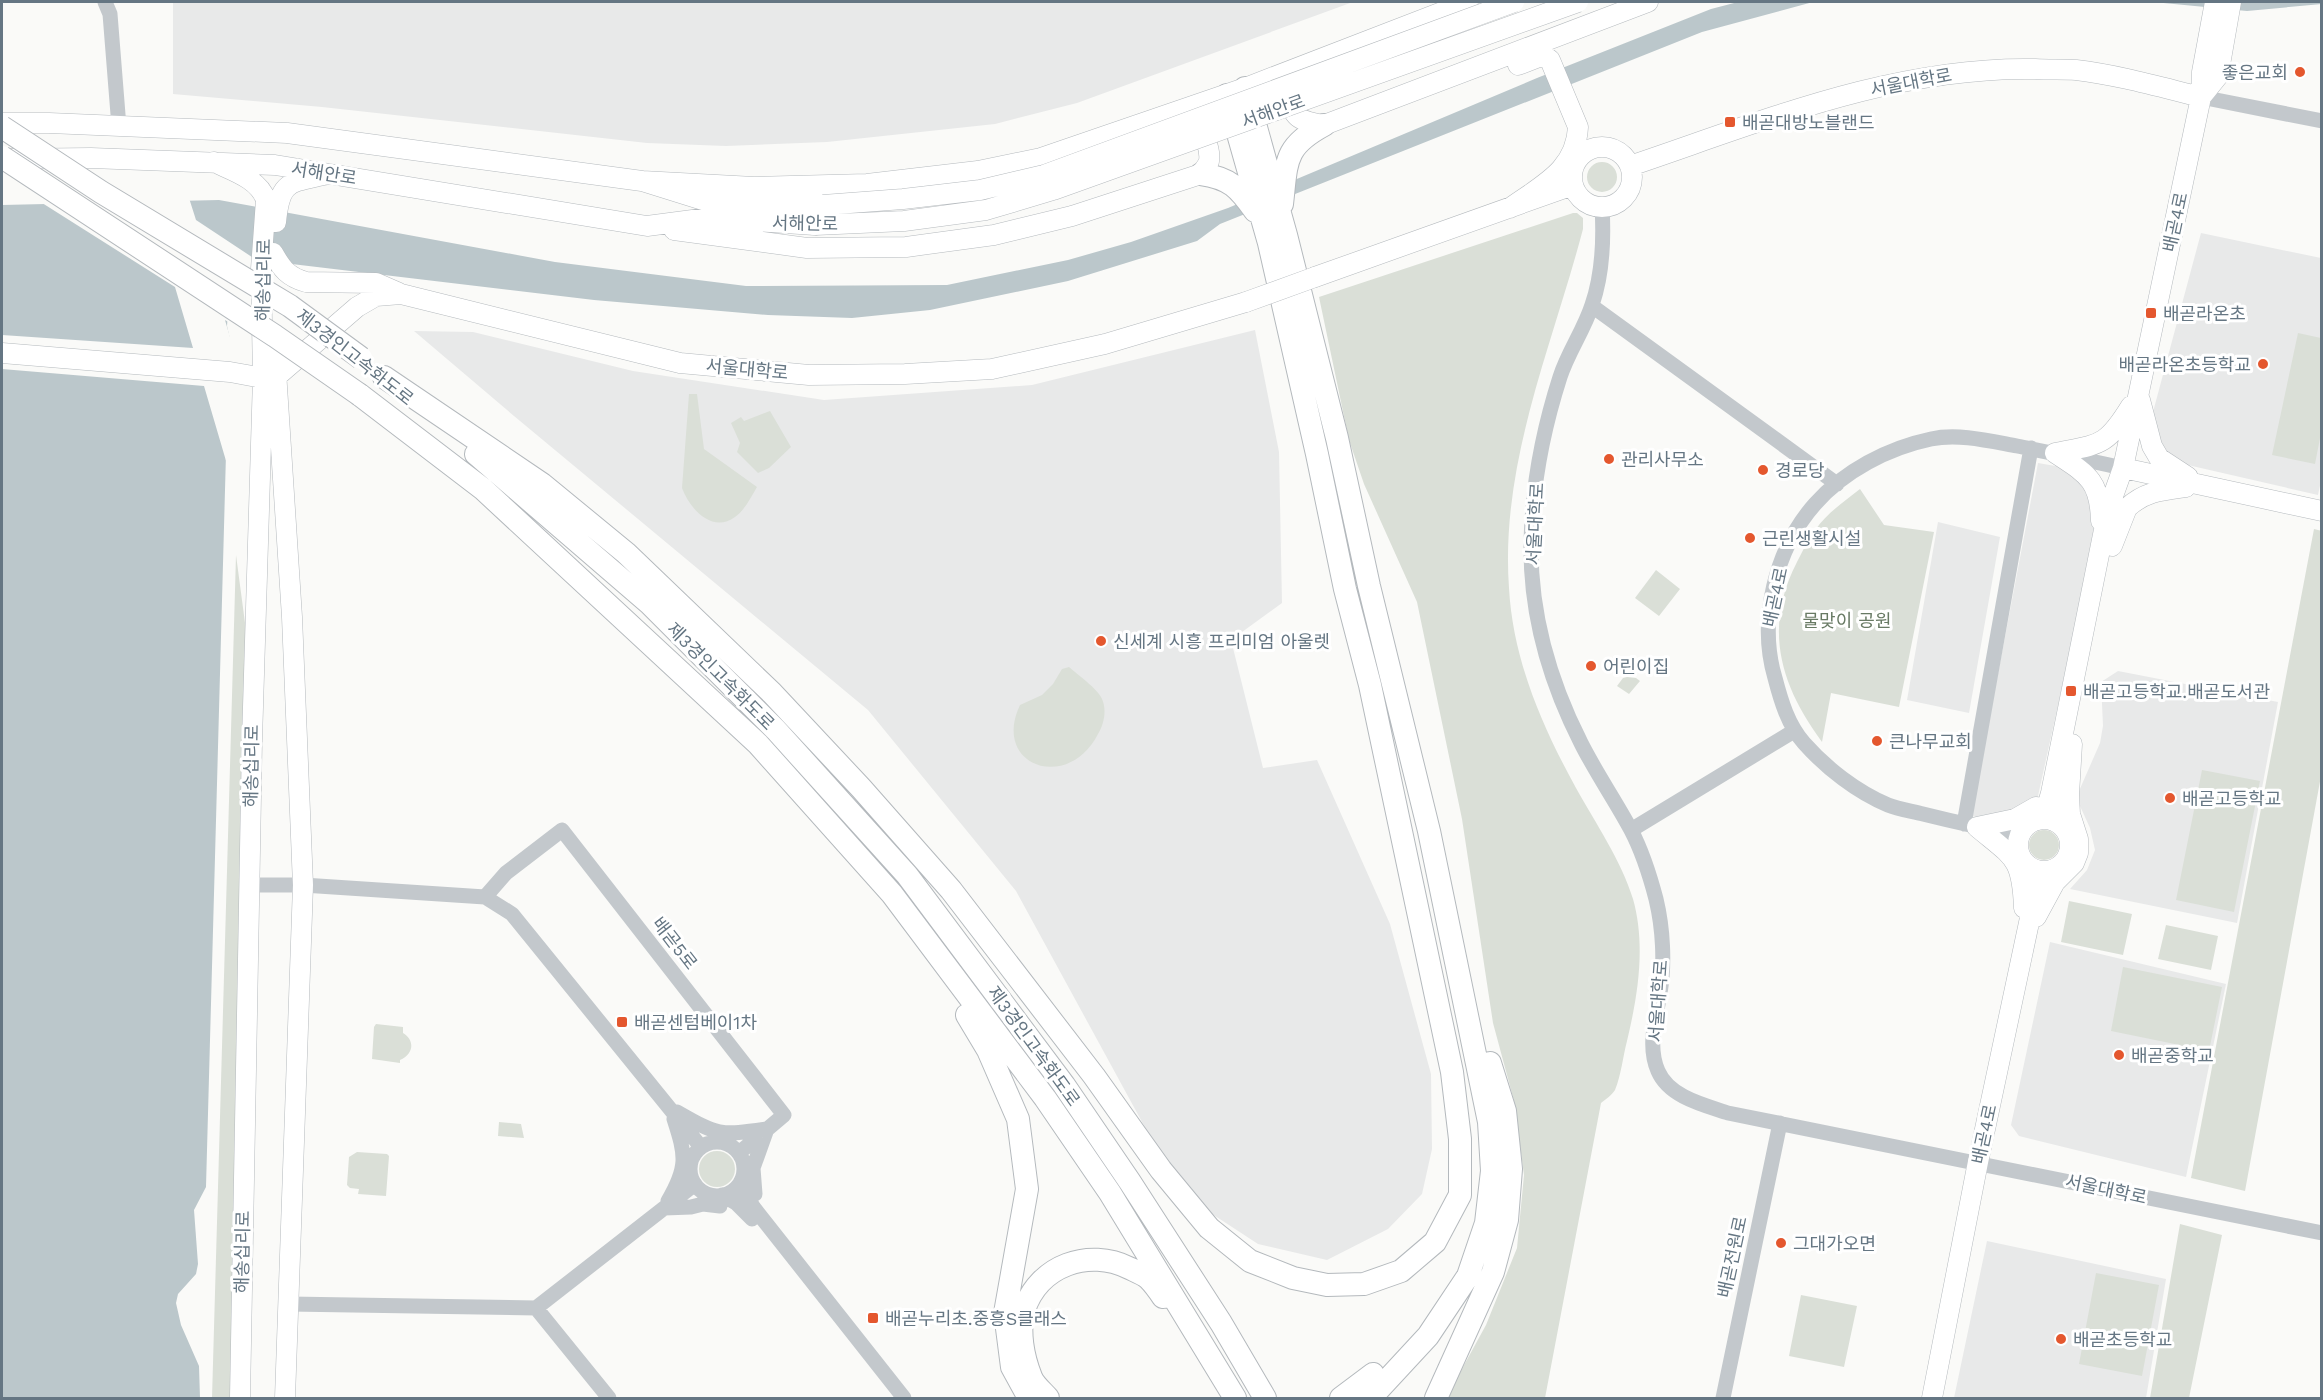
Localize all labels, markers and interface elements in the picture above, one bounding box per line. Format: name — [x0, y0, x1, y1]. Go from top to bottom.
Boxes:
place label: 좋은교회 — [2222, 62, 2288, 83]
street label: 서울대학로 — [1868, 64, 1954, 100]
marker: 좋은교회 — [2293, 65, 2307, 79]
street label: 서해안로 — [1238, 90, 1308, 132]
place label: 배곧대방노블랜드 — [1742, 112, 1874, 133]
marker: 배곧대방노블랜드 — [1723, 115, 1737, 129]
street label: 서해안로 — [290, 157, 358, 189]
street label: 배곧4로 — [2158, 190, 2192, 254]
street label: 서해안로 — [772, 212, 838, 234]
street label: 해송십리로 — [252, 238, 274, 322]
place label: 배곧라온초 — [2163, 303, 2246, 324]
street label: 제3경인고속화도로 — [292, 305, 418, 409]
marker: 배곧라온초 — [2144, 306, 2158, 320]
place label: 배곧라온초등학교 — [2119, 354, 2251, 375]
street label: 서울대학로 — [705, 355, 789, 383]
marker: 배곧라온초등학교 — [2256, 357, 2270, 371]
place label: 관리사무소 — [1621, 449, 1704, 470]
marker: 관리사무소 — [1602, 452, 1616, 466]
place label: 경로당 — [1775, 460, 1825, 481]
marker: 경로당 — [1756, 463, 1770, 477]
street label: 서울대학로 — [1522, 482, 1548, 566]
place label: 근린생활시설 — [1762, 528, 1861, 549]
marker: 근린생활시설 — [1743, 531, 1757, 545]
street label: 배곧4로 — [1758, 565, 1792, 629]
park label: 물맞이 공원 — [1803, 610, 1891, 631]
street label: 제3경인고속화도로 — [663, 618, 779, 734]
place label: 신세계 시흥 프리미엄 아울렛 — [1113, 631, 1330, 652]
marker: 신세계 시흥 프리미엄 아울렛 — [1094, 634, 1108, 648]
place label: 어린이집 — [1603, 656, 1669, 677]
marker: 어린이집 — [1584, 659, 1598, 673]
place label: 배곧고등학교.배곧도서관 — [2083, 681, 2270, 702]
marker: 배곧고등학교.배곧도서관 — [2064, 684, 2078, 698]
street label: 해송십리로 — [240, 724, 262, 808]
place label: 큰나무교회 — [1889, 731, 1972, 752]
marker: 큰나무교회 — [1870, 734, 1884, 748]
place label: 배곧고등학교 — [2182, 788, 2281, 809]
marker: 배곧고등학교 — [2163, 791, 2177, 805]
street label: 배곧5로 — [648, 913, 702, 973]
street label: 서울대학로 — [1645, 959, 1671, 1043]
street label: 제3경인고속화도로 — [983, 982, 1085, 1110]
place label: 배곧센텀베이1차 — [634, 1012, 757, 1033]
marker: 배곧센텀베이1차 — [615, 1015, 629, 1029]
place label: 배곧중학교 — [2131, 1045, 2214, 1066]
marker: 배곧중학교 — [2112, 1048, 2126, 1062]
street label: 배곧4로 — [1967, 1102, 2001, 1166]
street label: 서울대학로 — [2063, 1170, 2149, 1208]
street label: 해송십리로 — [231, 1210, 253, 1294]
street label: 배곧전원로 — [1713, 1214, 1751, 1300]
place label: 그대가오면 — [1793, 1233, 1876, 1254]
marker: 그대가오면 — [1774, 1236, 1788, 1250]
place label: 배곧누리초.중흥S클래스 — [885, 1308, 1067, 1329]
marker: 배곧누리초.중흥S클래스 — [866, 1311, 880, 1325]
place label: 배곧초등학교 — [2073, 1329, 2172, 1350]
marker: 배곧초등학교 — [2054, 1332, 2068, 1346]

